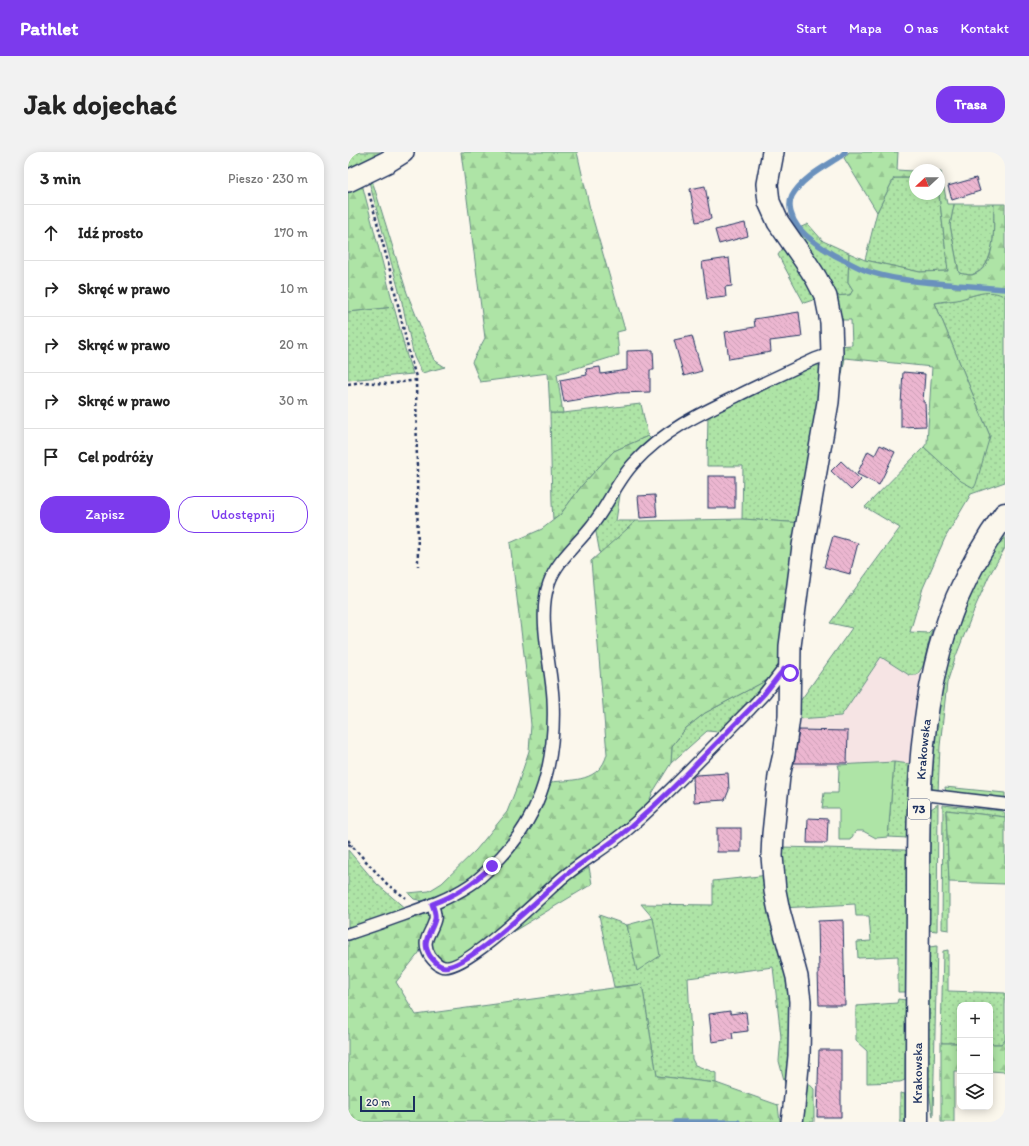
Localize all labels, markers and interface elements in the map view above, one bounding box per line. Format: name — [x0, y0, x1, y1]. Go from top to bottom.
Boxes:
text: Pathlet — [20, 17, 78, 40]
text: Start — [796, 20, 827, 37]
text: Mapa — [849, 20, 882, 37]
text: O nas — [904, 20, 938, 37]
text: Kontakt — [960, 20, 1009, 37]
button: Trasa — [936, 86, 1005, 123]
text: Jak dojechać — [24, 87, 177, 121]
north arrow — [909, 164, 945, 200]
text: 3 min — [40, 168, 81, 188]
text: Pieszo · 230 m — [228, 171, 308, 186]
icon: ahead — [40, 222, 62, 244]
text: Idź prosto — [78, 224, 143, 242]
text: 170 m — [274, 225, 308, 240]
icon: right — [40, 278, 62, 300]
text: Skręć w prawo — [78, 280, 170, 298]
text: 10 m — [280, 281, 308, 296]
icon: right — [40, 334, 62, 356]
text: Skręć w prawo — [78, 336, 170, 354]
text: 20 m — [279, 337, 308, 352]
icon: right — [40, 390, 62, 412]
text: Skręć w prawo — [78, 392, 170, 410]
text: 30 m — [279, 393, 308, 408]
icon: arrive — [40, 446, 62, 468]
text: Cel podróży — [78, 448, 153, 466]
button: Zapisz — [40, 496, 170, 533]
button: Udostępnij — [178, 496, 308, 533]
route start — [781, 664, 799, 682]
street label: Krakowska — [913, 717, 934, 780]
road number: 73 — [908, 799, 930, 819]
route end — [483, 857, 501, 875]
map controls — [957, 1002, 993, 1110]
button: + — [957, 1002, 993, 1038]
button: − — [957, 1038, 993, 1074]
street label: Krakowska — [910, 1042, 925, 1104]
button: layers — [957, 1074, 993, 1110]
scale bar — [360, 1094, 415, 1113]
text: 20 m — [366, 1096, 390, 1109]

